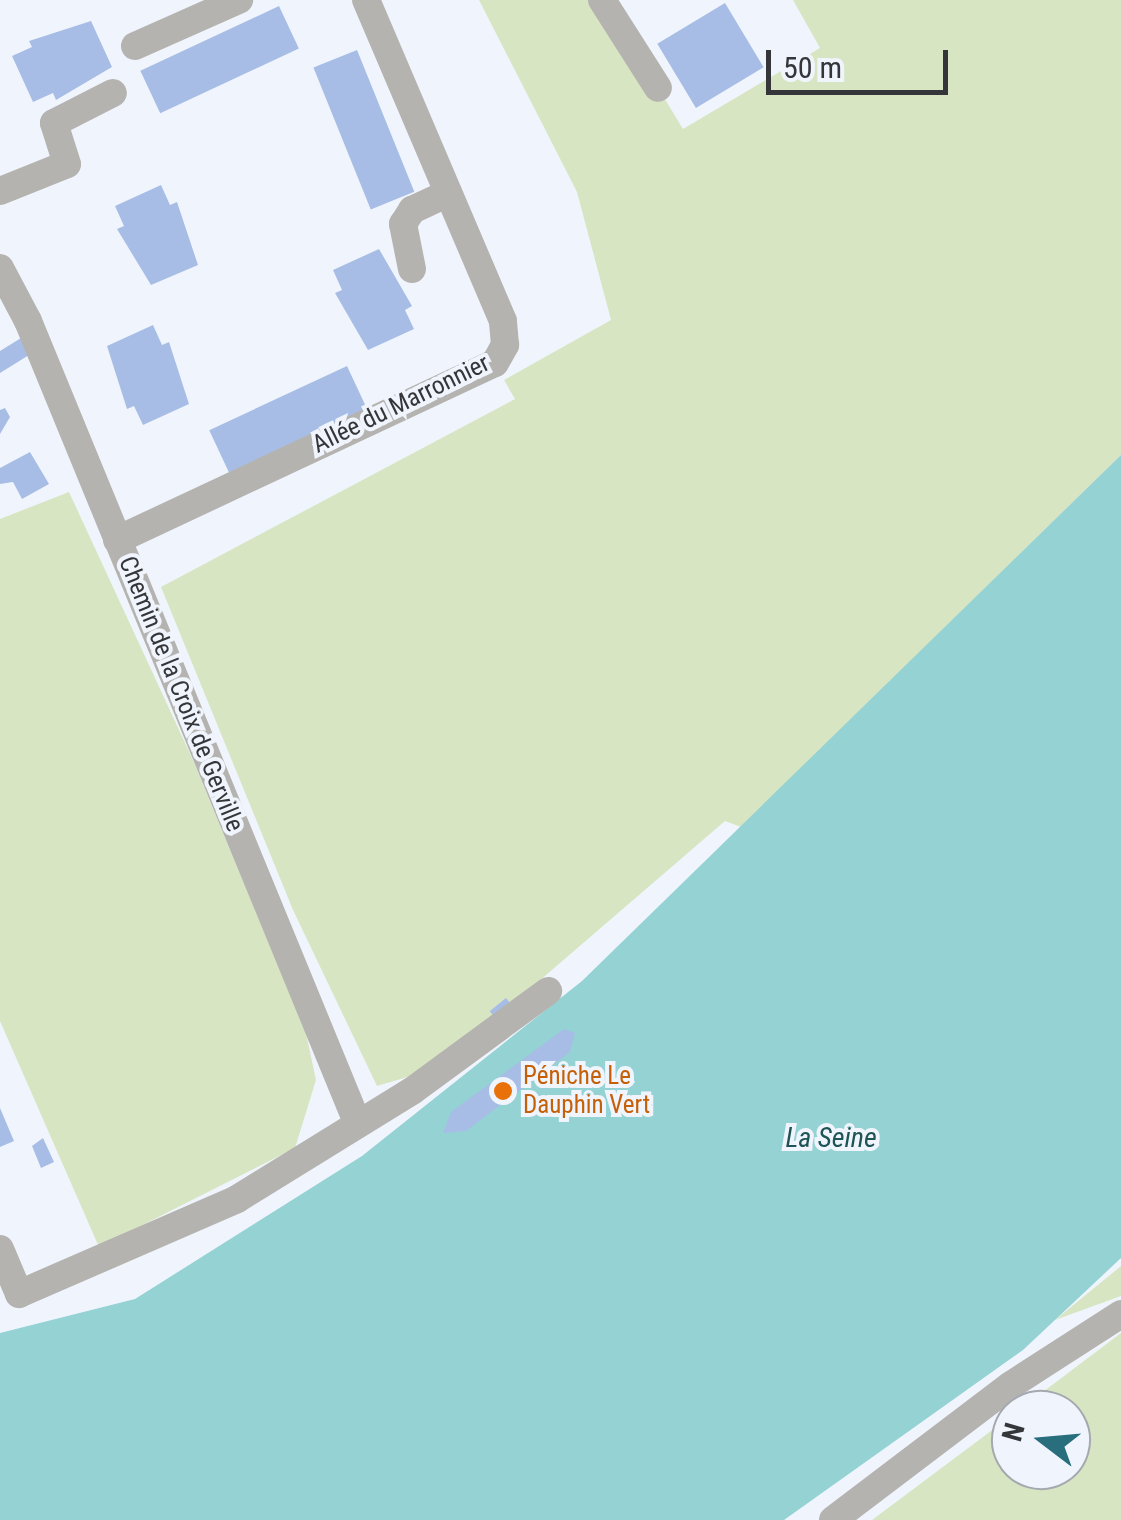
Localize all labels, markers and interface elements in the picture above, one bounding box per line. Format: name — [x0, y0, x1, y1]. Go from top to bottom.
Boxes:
scale bar — [771, 30, 954, 92]
text: 50 m — [783, 50, 842, 85]
street label: Allée du Marronnier — [308, 348, 494, 460]
street label: Chemin de la Croix de Gerville — [112, 552, 250, 836]
place label: Péniche Le Dauphin Vert — [523, 1062, 650, 1121]
marker: Péniche Le Dauphin Vert — [492, 1080, 514, 1102]
water label: La Seine — [785, 1121, 877, 1155]
north arrow — [991, 1390, 1091, 1490]
text: N — [995, 1419, 1032, 1445]

